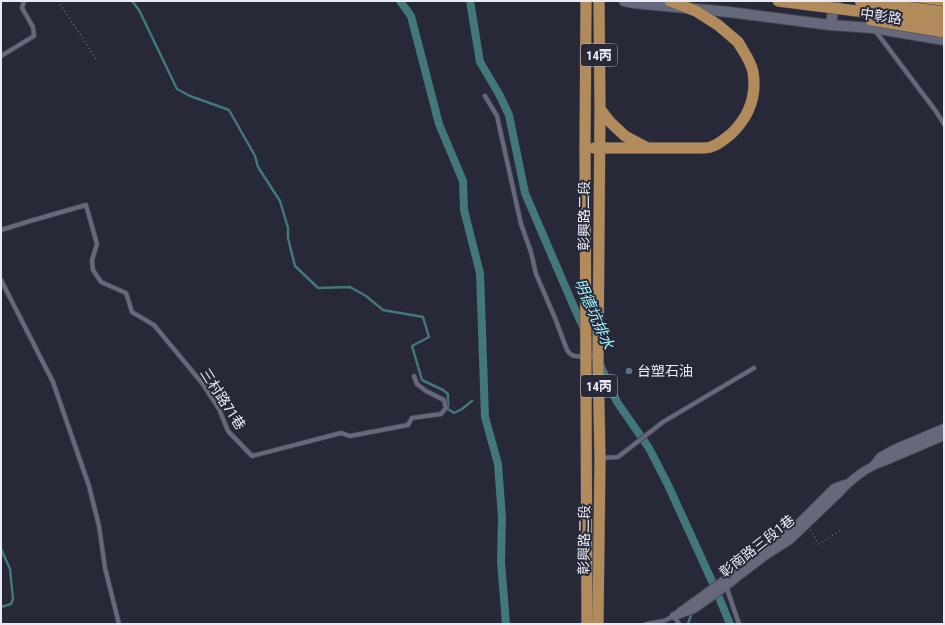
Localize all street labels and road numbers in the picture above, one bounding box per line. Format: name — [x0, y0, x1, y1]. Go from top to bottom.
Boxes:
street label: 中彰路 — [859, 5, 903, 27]
road number: 14丙 — [581, 44, 617, 66]
street label: 彰興路二段 — [576, 181, 592, 251]
street label: 三村路71巷 — [197, 365, 249, 433]
road number: 14丙 — [581, 375, 617, 397]
street label: 彰興路二段 — [575, 505, 593, 575]
street label: 彰南路三段1巷 — [716, 512, 798, 580]

